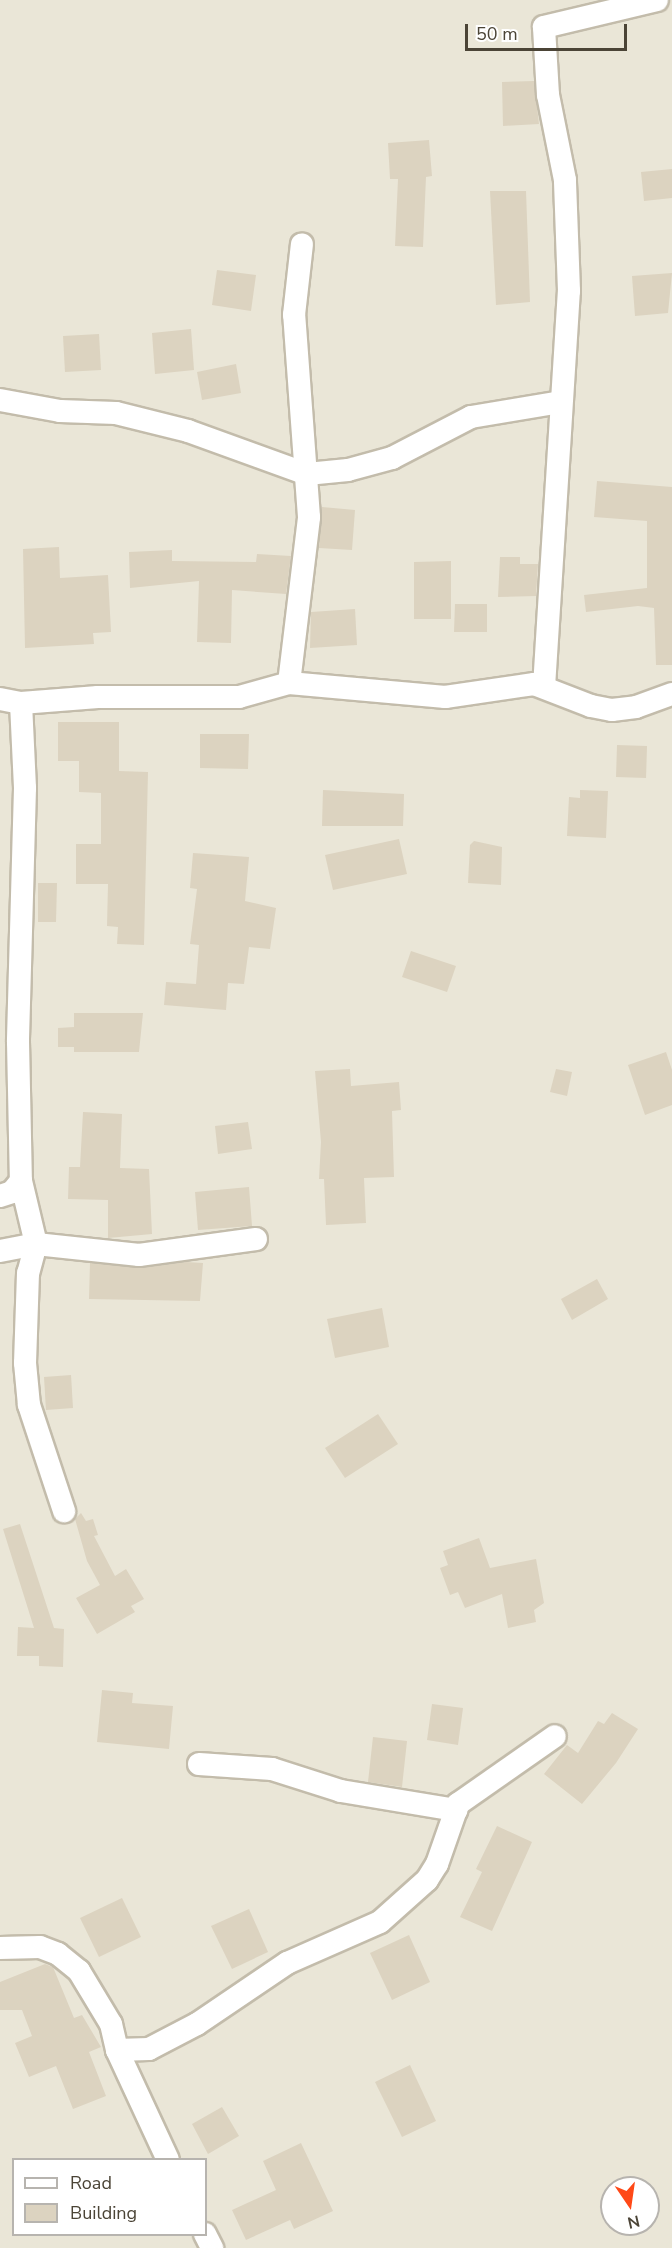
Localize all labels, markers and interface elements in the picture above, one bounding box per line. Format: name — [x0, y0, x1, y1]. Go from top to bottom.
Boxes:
scale bar — [468, 12, 630, 50]
text: 50 m — [476, 22, 518, 46]
legend — [12, 2158, 207, 2236]
text: Road — [70, 2171, 112, 2195]
north arrow — [600, 2176, 660, 2236]
text: Building — [70, 2201, 137, 2225]
text: N — [625, 2210, 642, 2234]

